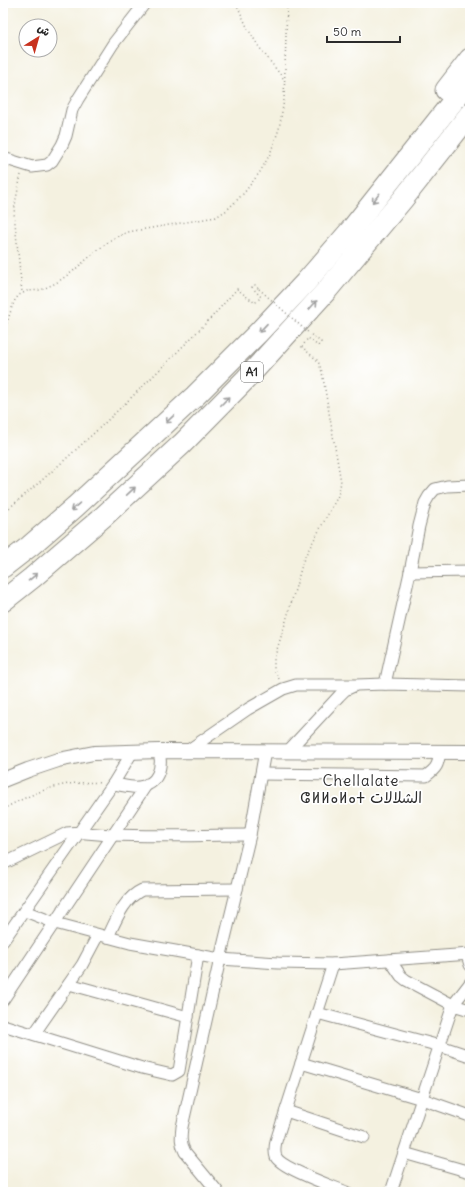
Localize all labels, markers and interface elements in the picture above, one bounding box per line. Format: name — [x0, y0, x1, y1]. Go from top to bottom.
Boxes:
north arrow — [18, 18, 58, 58]
scale bar — [327, 18, 400, 44]
text: ش — [35, 21, 53, 39]
text: 50 m — [333, 24, 362, 39]
one-way arrow — [371, 193, 380, 204]
one-way arrow — [308, 300, 317, 311]
one-way arrow — [258, 323, 268, 333]
road number: A1 — [241, 362, 263, 382]
one-way arrow — [220, 396, 229, 406]
one-way arrow — [165, 415, 175, 424]
one-way arrow — [126, 486, 136, 496]
one-way arrow — [69, 503, 80, 512]
one-way arrow — [28, 572, 39, 581]
district label: Chellalate ⵛⵍⵍⴰⵍⴰⵜ الشلالات — [300, 771, 422, 807]

